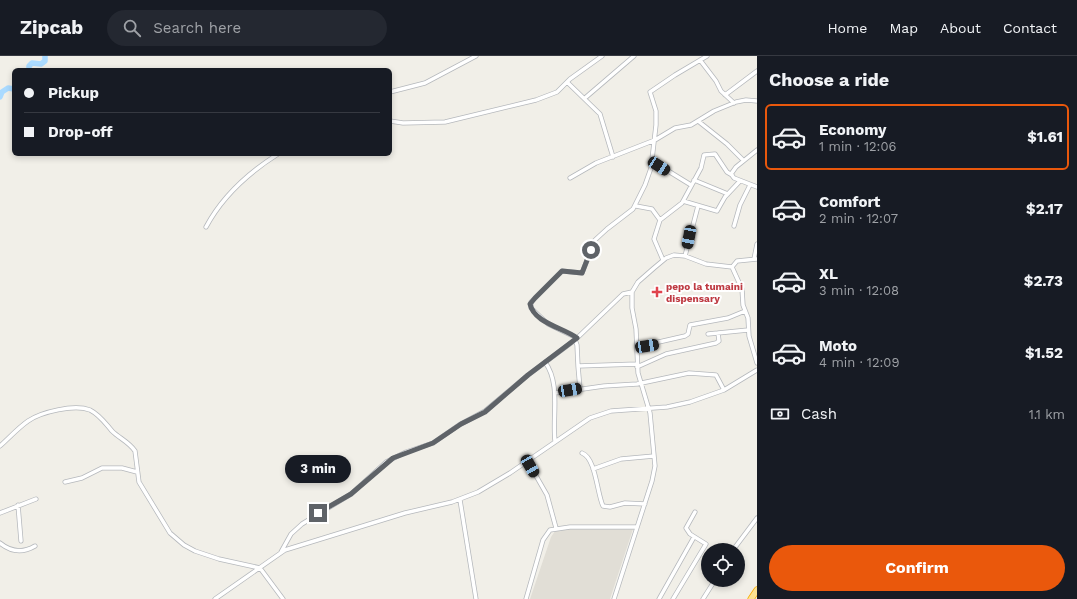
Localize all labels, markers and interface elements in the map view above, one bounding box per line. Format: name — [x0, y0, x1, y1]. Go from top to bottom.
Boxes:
search box — [107, 10, 387, 46]
text: Zipcab — [20, 16, 83, 39]
icon: search — [121, 17, 143, 39]
text: Search here — [153, 19, 241, 37]
text: Home — [827, 20, 867, 36]
text: Map — [889, 20, 918, 36]
text: About — [940, 20, 981, 36]
text: Contact — [1003, 20, 1057, 36]
text: Choose a ride — [769, 69, 889, 90]
text: Pickup — [48, 84, 99, 102]
icon: car — [771, 119, 807, 155]
text: Economy — [819, 121, 886, 139]
text: Drop-off — [48, 123, 113, 141]
text: $1.61 — [1027, 128, 1063, 146]
text: 1 min · 12:06 — [819, 139, 896, 154]
car — [646, 154, 672, 178]
icon: car — [771, 191, 807, 227]
text: Comfort — [819, 193, 880, 211]
text: $2.17 — [1026, 200, 1063, 218]
text: 2 min · 12:07 — [819, 211, 898, 226]
car — [681, 224, 697, 250]
route start — [582, 241, 600, 259]
icon: car — [771, 263, 807, 299]
text: XL — [819, 265, 838, 283]
text: $2.73 — [1024, 272, 1063, 290]
place label: pepo la tumaini dispensary — [666, 281, 743, 304]
text: 3 min · 12:08 — [819, 283, 899, 298]
marker: pepo la tumaini dispensary — [651, 286, 663, 298]
icon: car — [771, 335, 807, 371]
text: Moto — [819, 337, 857, 355]
car — [634, 338, 660, 354]
text: $1.52 — [1025, 344, 1063, 362]
text: 4 min · 12:09 — [819, 355, 899, 370]
car — [557, 382, 583, 398]
icon: cash — [769, 403, 791, 425]
text: Cash — [801, 405, 837, 423]
text: 1.1 km — [1029, 407, 1065, 422]
car — [519, 453, 541, 479]
callout: 3 min — [285, 455, 351, 483]
text: 3 min — [300, 461, 336, 476]
route end — [309, 504, 327, 522]
map controls — [701, 543, 745, 587]
button: locate — [701, 543, 745, 587]
button: Confirm — [769, 545, 1065, 591]

